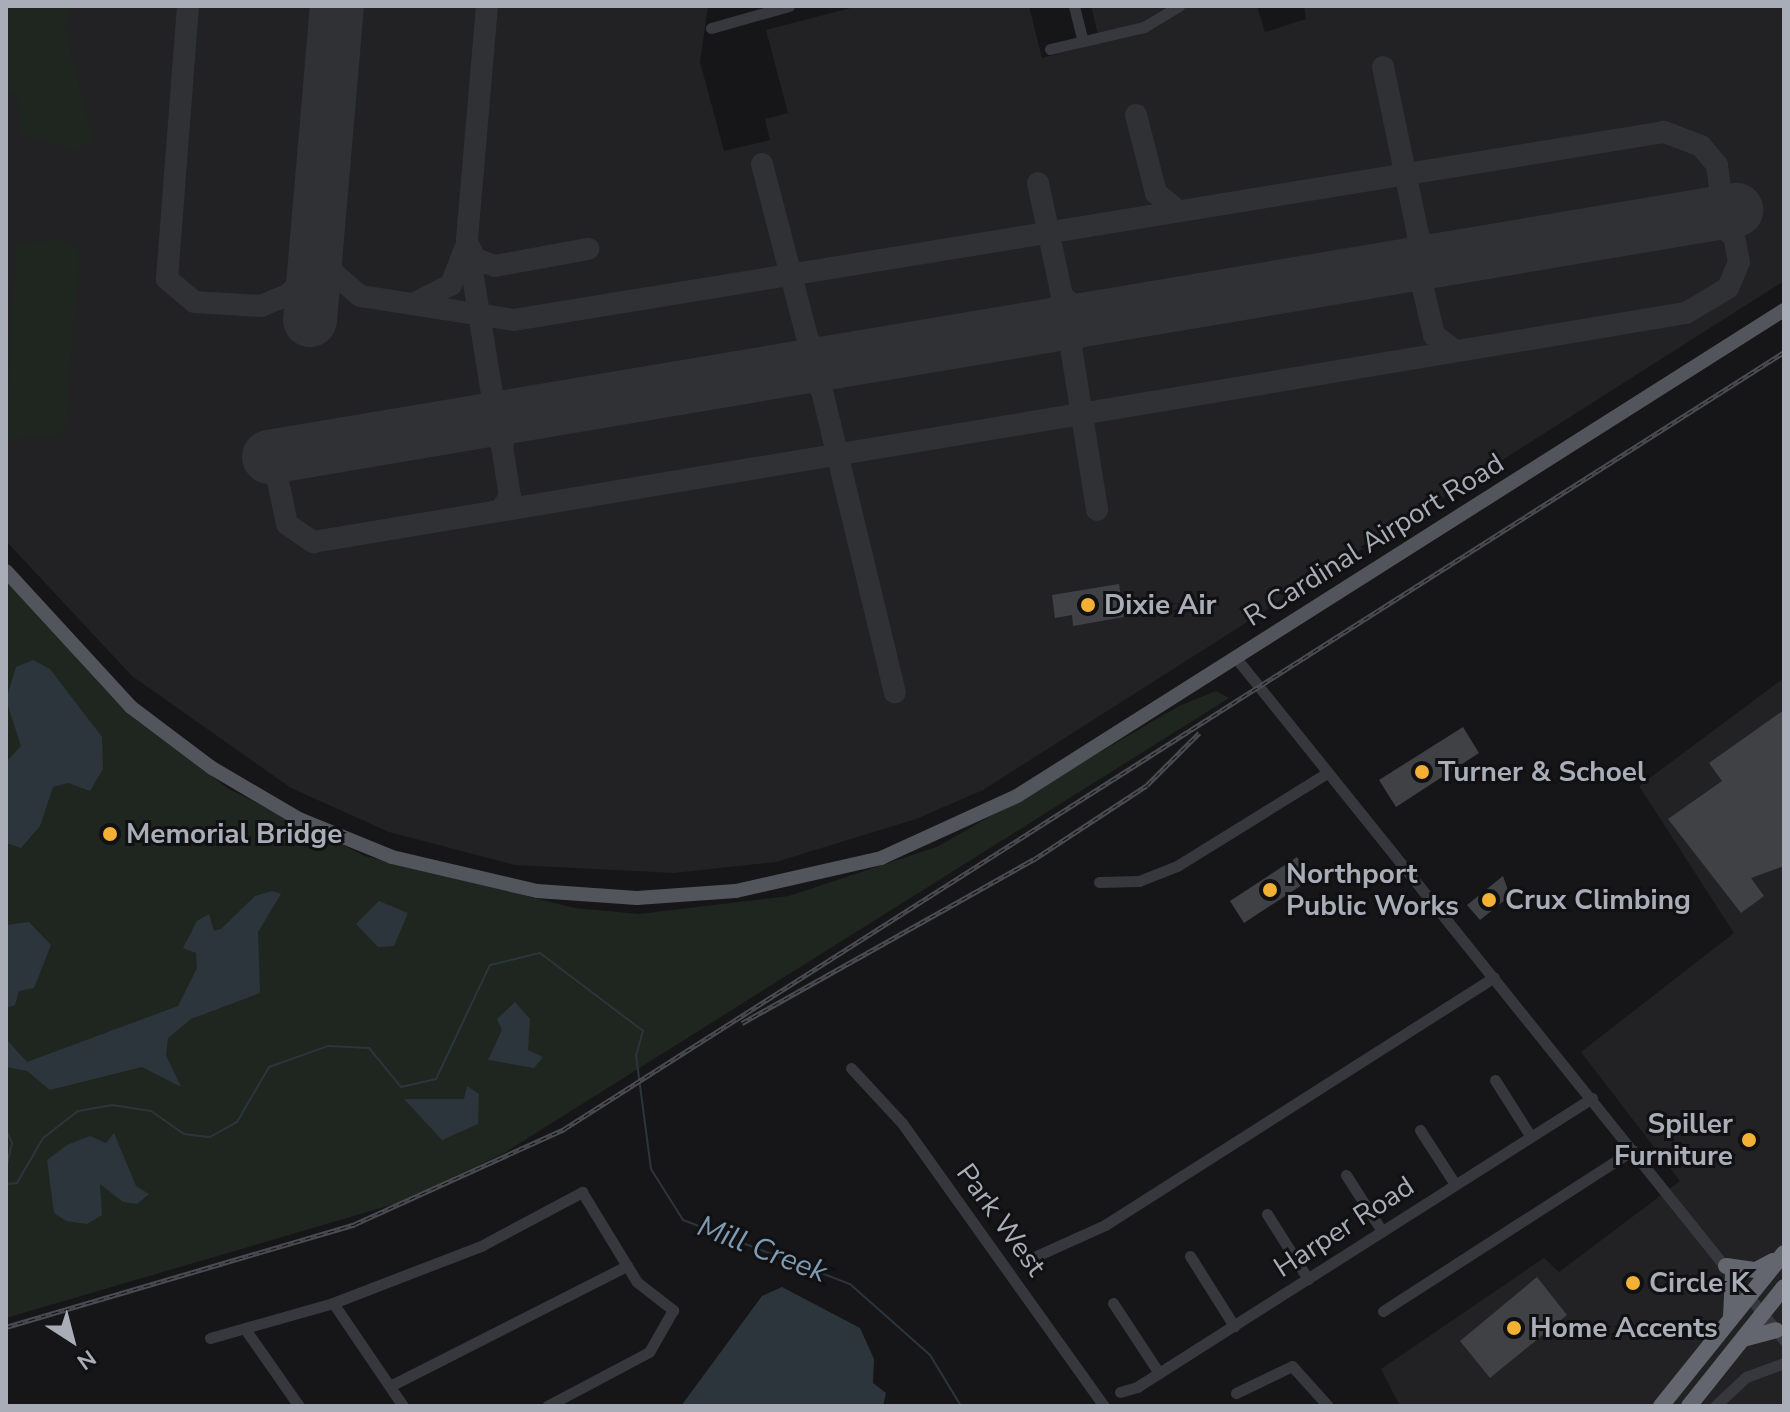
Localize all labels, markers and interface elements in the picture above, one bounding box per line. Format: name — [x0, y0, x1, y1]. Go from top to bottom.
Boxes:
street label: R Cardinal Airport Road — [1238, 446, 1510, 634]
place label: Dixie Air — [1104, 588, 1217, 622]
marker: Dixie Air — [1079, 596, 1097, 614]
place label: Turner & Schoel — [1438, 755, 1646, 789]
marker: Turner & Schoel — [1413, 763, 1431, 781]
place label: Memorial Bridge — [126, 817, 342, 851]
marker: Memorial Bridge — [101, 825, 119, 843]
place label: Northport Public Works — [1286, 857, 1459, 923]
marker: Northport Public Works — [1261, 881, 1279, 899]
place label: Crux Climbing — [1505, 883, 1691, 917]
marker: Crux Climbing — [1480, 891, 1498, 909]
place label: Spiller Furniture — [1614, 1107, 1733, 1173]
marker: Spiller Furniture — [1740, 1131, 1758, 1149]
street label: Park West — [949, 1157, 1053, 1283]
street label: Harper Road — [1268, 1169, 1420, 1285]
water label: Mill Creek — [692, 1209, 832, 1291]
place label: Circle K — [1649, 1266, 1749, 1300]
marker: Circle K — [1624, 1274, 1642, 1292]
north arrow — [32, 1300, 112, 1380]
place label: Home Accents — [1530, 1311, 1718, 1345]
marker: Home Accents — [1505, 1319, 1523, 1337]
text: N — [71, 1342, 102, 1376]

